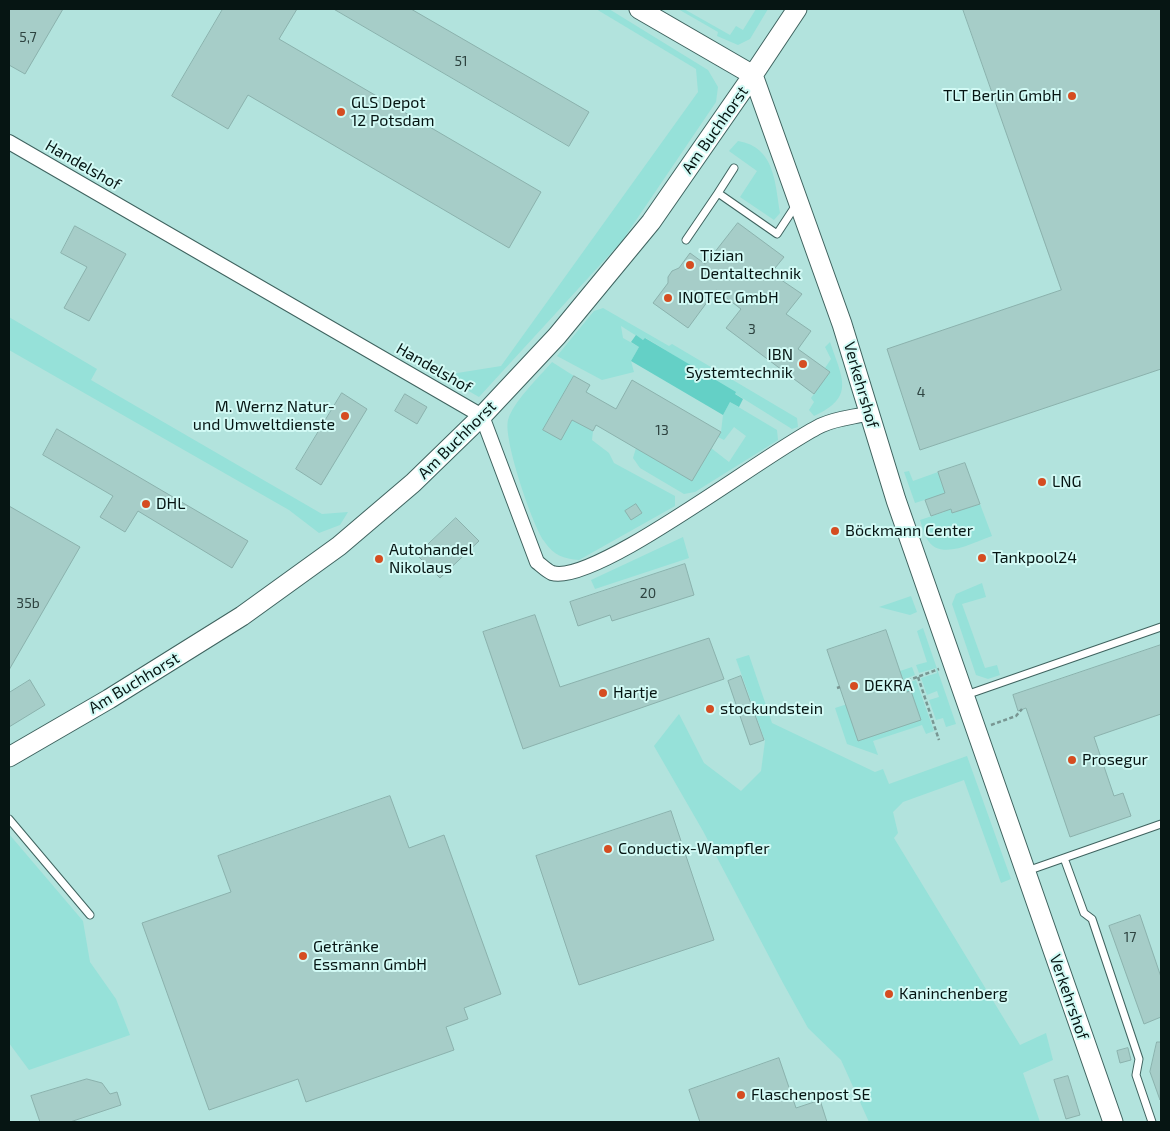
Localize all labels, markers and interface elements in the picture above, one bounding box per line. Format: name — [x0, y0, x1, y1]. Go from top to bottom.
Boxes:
house number: 5,7 — [19, 29, 37, 45]
house number: 51 — [454, 53, 468, 69]
street label: Am Buchhorst — [678, 82, 752, 178]
place label: TLT Berlin GmbH — [943, 86, 1062, 106]
marker: TLT Berlin GmbH — [1066, 90, 1078, 102]
place label: GLS Depot 12 Potsdam — [351, 93, 435, 131]
marker: GLS Depot 12 Potsdam — [335, 106, 347, 118]
street label: Handelshof — [42, 136, 124, 194]
place label: Tizian Dentaltechnik — [700, 246, 801, 284]
marker: Tizian Dentaltechnik — [684, 259, 696, 271]
place label: INOTEC GmbH — [678, 288, 779, 308]
marker: INOTEC GmbH — [662, 292, 674, 304]
house number: 3 — [748, 321, 756, 337]
street label: Handelshof — [393, 339, 475, 397]
street label: Verkehrshof — [840, 340, 882, 430]
place label: IBN Systemtechnik — [686, 345, 793, 383]
marker: IBN Systemtechnik — [797, 358, 809, 370]
house number: 4 — [917, 384, 925, 400]
place label: M. Wernz Natur- und Umweltdienste — [193, 397, 335, 435]
street label: Am Buchhorst — [414, 397, 500, 483]
marker: M. Wernz Natur- und Umweltdienste — [339, 410, 351, 422]
house number: 13 — [655, 422, 669, 438]
place label: LNG — [1052, 472, 1082, 492]
marker: LNG — [1036, 476, 1048, 488]
place label: DHL — [156, 494, 186, 514]
marker: DHL — [140, 498, 152, 510]
place label: Böckmann Center — [845, 521, 973, 541]
marker: Böckmann Center — [829, 525, 841, 537]
place label: Autohandel Nikolaus — [389, 540, 473, 578]
place label: Tankpool24 — [992, 548, 1077, 568]
marker: Tankpool24 — [976, 552, 988, 564]
marker: Autohandel Nikolaus — [373, 553, 385, 565]
house number: 20 — [640, 585, 656, 601]
house number: 35b — [16, 595, 40, 611]
street label: Am Buchhorst — [85, 648, 183, 718]
place label: DEKRA — [864, 676, 913, 696]
marker: DEKRA — [848, 680, 860, 692]
place label: Hartje — [613, 683, 658, 703]
marker: Hartje — [597, 687, 609, 699]
place label: stockundstein — [720, 699, 823, 719]
marker: stockundstein — [704, 703, 716, 715]
place label: Prosegur — [1082, 750, 1148, 770]
marker: Prosegur — [1066, 754, 1078, 766]
place label: Conductix-Wampfler — [618, 839, 770, 859]
marker: Conductix-Wampfler — [602, 843, 614, 855]
house number: 17 — [1124, 929, 1136, 945]
place label: Getränke Essmann GmbH — [313, 937, 427, 975]
marker: Getränke Essmann GmbH — [297, 950, 309, 962]
street label: Verkehrshof — [1045, 952, 1093, 1042]
place label: Kaninchenberg — [899, 984, 1008, 1004]
marker: Kaninchenberg — [883, 988, 895, 1000]
place label: Flaschenpost SE — [751, 1085, 870, 1105]
marker: Flaschenpost SE — [735, 1089, 747, 1101]

